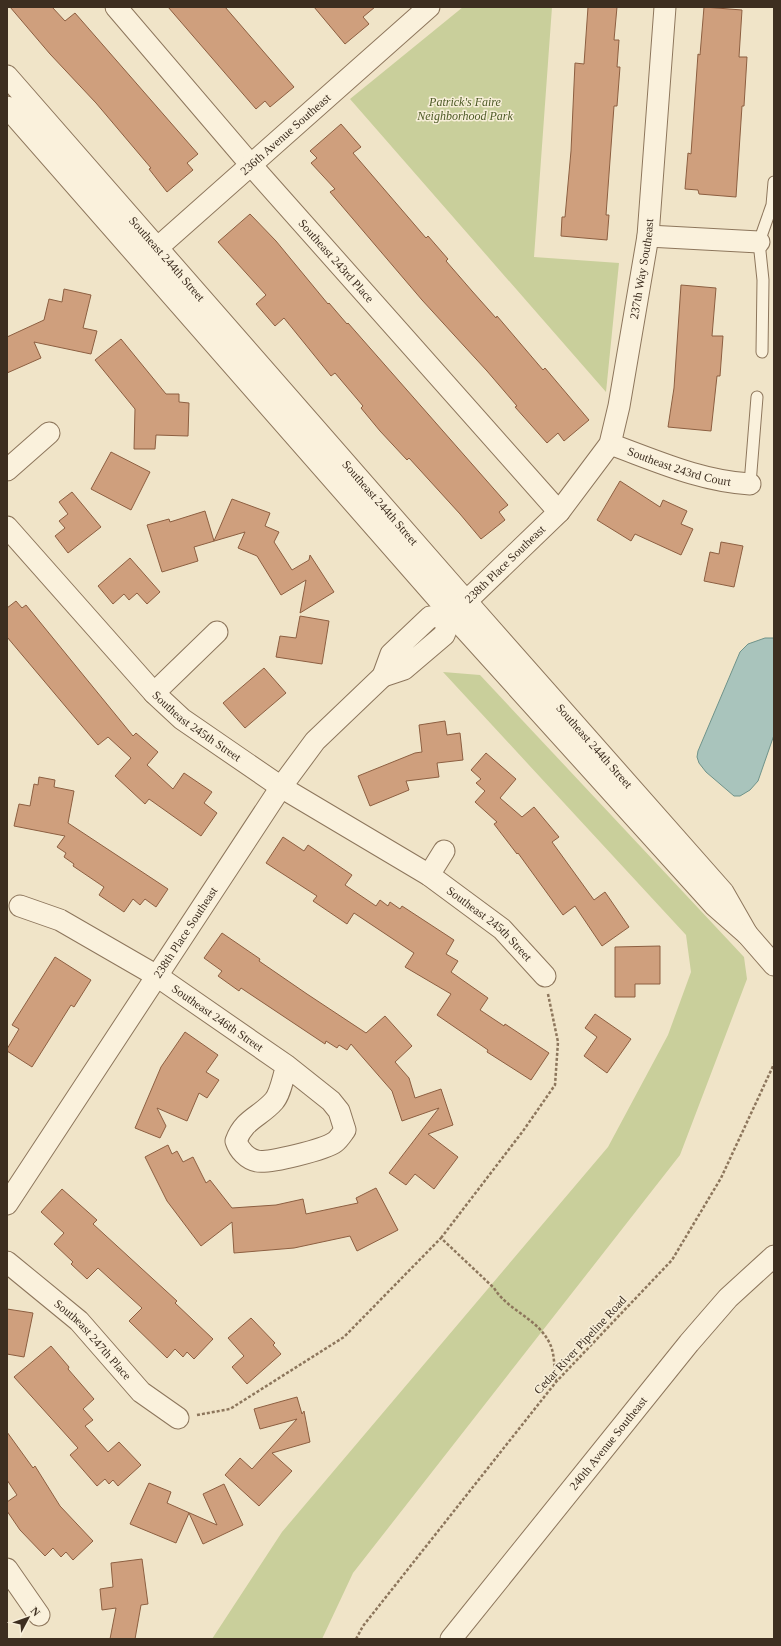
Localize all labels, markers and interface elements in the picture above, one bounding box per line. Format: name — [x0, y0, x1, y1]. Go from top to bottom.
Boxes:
street label: 236th Avenue Southeast — [237, 90, 334, 178]
park label: Patrick's Faire Neighborhood Park — [416, 95, 513, 123]
street label: Southeast 244th Street — [126, 214, 208, 305]
street label: Southeast 243rd Place — [295, 216, 377, 305]
street label: 237th Way Southeast — [627, 218, 656, 320]
street label: Southeast 243rd Court — [625, 444, 733, 489]
street label: Southeast 244th Street — [339, 458, 421, 549]
street label: 238th Place Southeast — [462, 522, 549, 606]
street label: Southeast 245th Street — [149, 688, 244, 765]
street label: Southeast 244th Street — [553, 701, 636, 792]
street label: Southeast 245th Street — [444, 883, 535, 964]
street label: 238th Place Southeast — [150, 884, 221, 981]
street label: Southeast 246th Street — [169, 981, 266, 1055]
street label: Cedar River Pipeline Road — [531, 1293, 629, 1397]
street label: Southeast 247th Place — [51, 1296, 134, 1383]
street label: 240th Avenue Southeast — [567, 1393, 650, 1493]
north arrow — [8, 1598, 48, 1638]
text: N — [28, 1605, 43, 1618]

